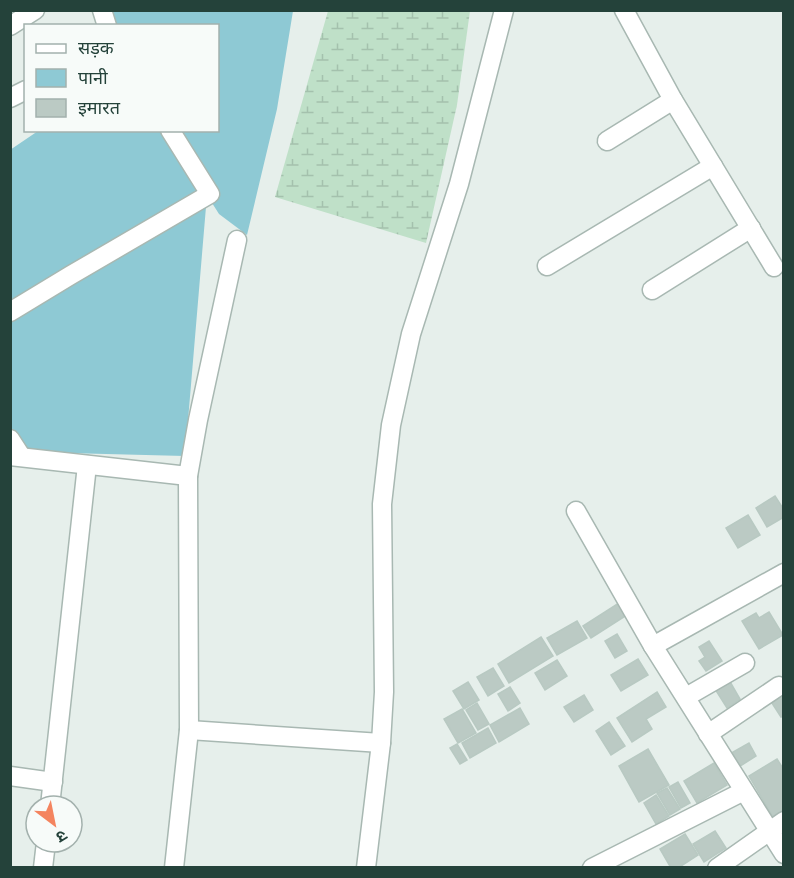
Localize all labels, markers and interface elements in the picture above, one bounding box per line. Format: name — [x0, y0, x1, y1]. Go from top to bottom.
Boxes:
legend — [24, 24, 219, 132]
text: सड़क — [78, 36, 115, 59]
text: पानी — [78, 66, 108, 89]
text: इमारत — [78, 96, 121, 119]
north arrow — [24, 794, 84, 854]
text: उ — [52, 826, 71, 848]

